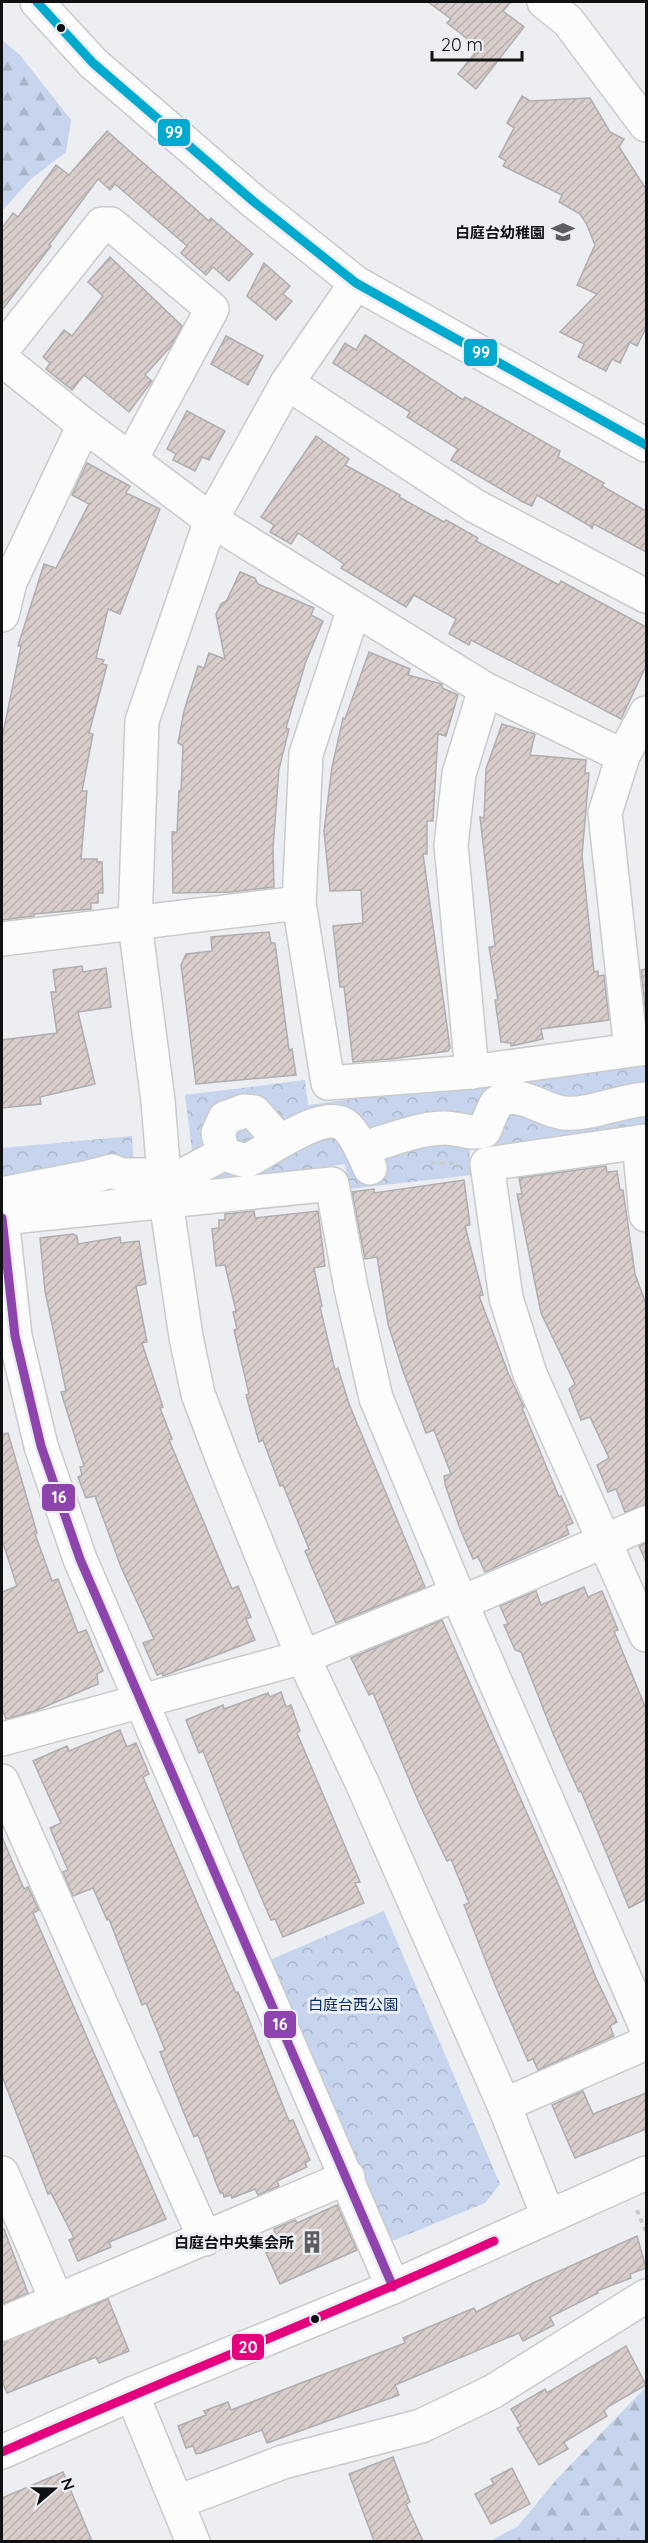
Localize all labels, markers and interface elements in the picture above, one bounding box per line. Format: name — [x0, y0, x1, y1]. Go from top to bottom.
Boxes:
unlabelled marker — [55, 22, 67, 34]
scale bar — [432, 24, 522, 62]
text: 20 m — [441, 33, 483, 56]
line badge: 99 — [157, 118, 191, 147]
text: 99 — [165, 122, 183, 142]
school or university icon: 白庭台幼稚園 — [550, 219, 576, 245]
place label: 白庭台幼稚園 — [455, 223, 545, 242]
line badge: 99 — [463, 338, 498, 367]
text: 99 — [472, 342, 490, 362]
line badge: 16 — [41, 1483, 76, 1512]
text: 16 — [51, 1487, 67, 1507]
park label: 白庭台西公園 — [308, 1995, 398, 2014]
line badge: 16 — [263, 2010, 297, 2039]
text: 16 — [272, 2014, 288, 2034]
building icon: 白庭台中央集会所 — [299, 2229, 325, 2255]
place label: 白庭台中央集会所 — [174, 2233, 294, 2252]
unlabelled marker — [309, 2313, 321, 2325]
line badge: 20 — [231, 2333, 265, 2361]
text: 20 — [239, 2337, 258, 2357]
north arrow — [24, 2459, 84, 2519]
text: N — [57, 2475, 80, 2493]

